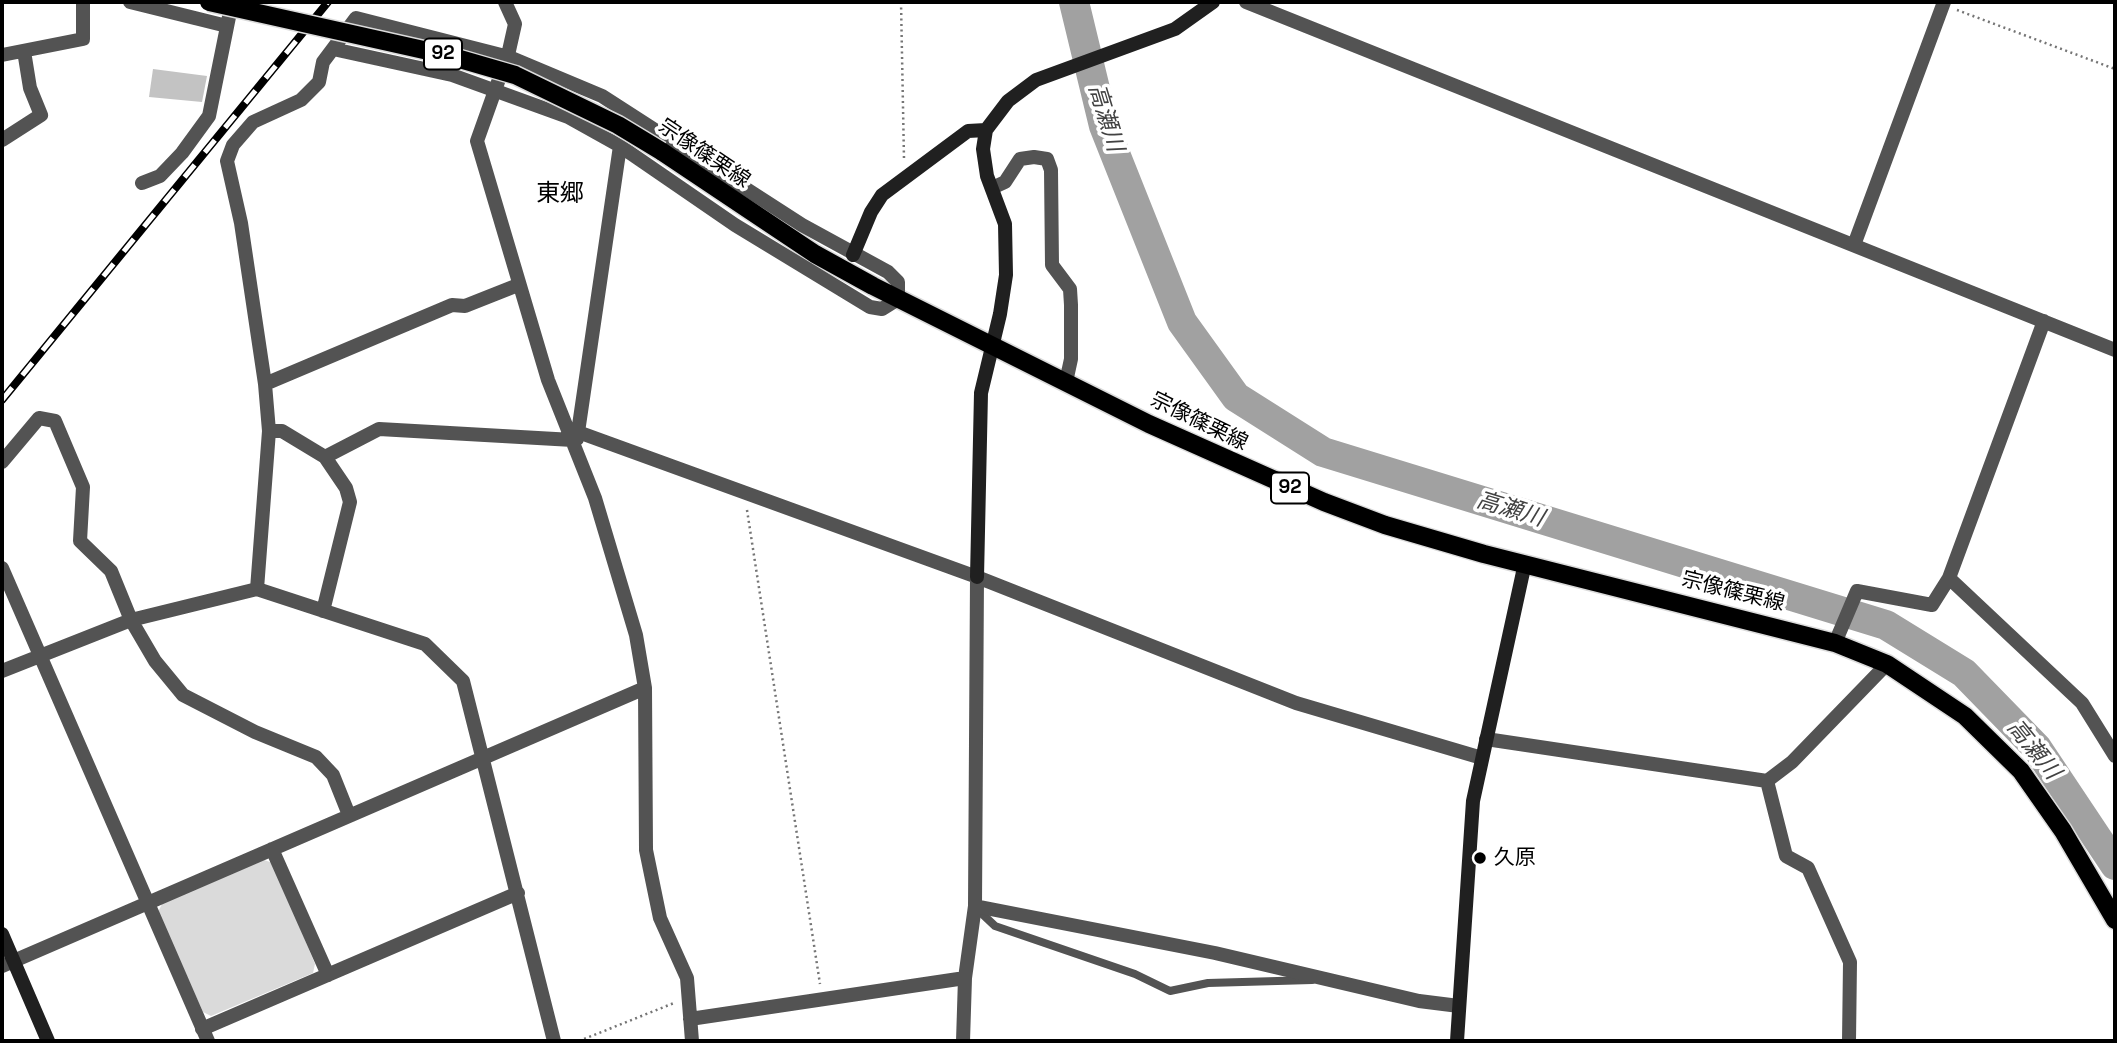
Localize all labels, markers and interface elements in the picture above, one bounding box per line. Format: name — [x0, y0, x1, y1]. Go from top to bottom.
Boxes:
road number: 92 — [424, 38, 462, 70]
water label: 高瀬川 — [1082, 81, 1128, 155]
street label: 宗像篠栗線 — [653, 114, 755, 194]
district label: 東郷 — [536, 180, 584, 208]
street label: 宗像篠栗線 — [1146, 388, 1252, 456]
road number: 92 — [1271, 472, 1309, 503]
water label: 高瀬川 — [1473, 487, 1547, 533]
street label: 宗像篠栗線 — [1679, 567, 1787, 617]
water label: 高瀬川 — [2001, 715, 2065, 785]
place label: 久原 — [1494, 845, 1536, 871]
marker: 久原 — [1472, 850, 1488, 866]

